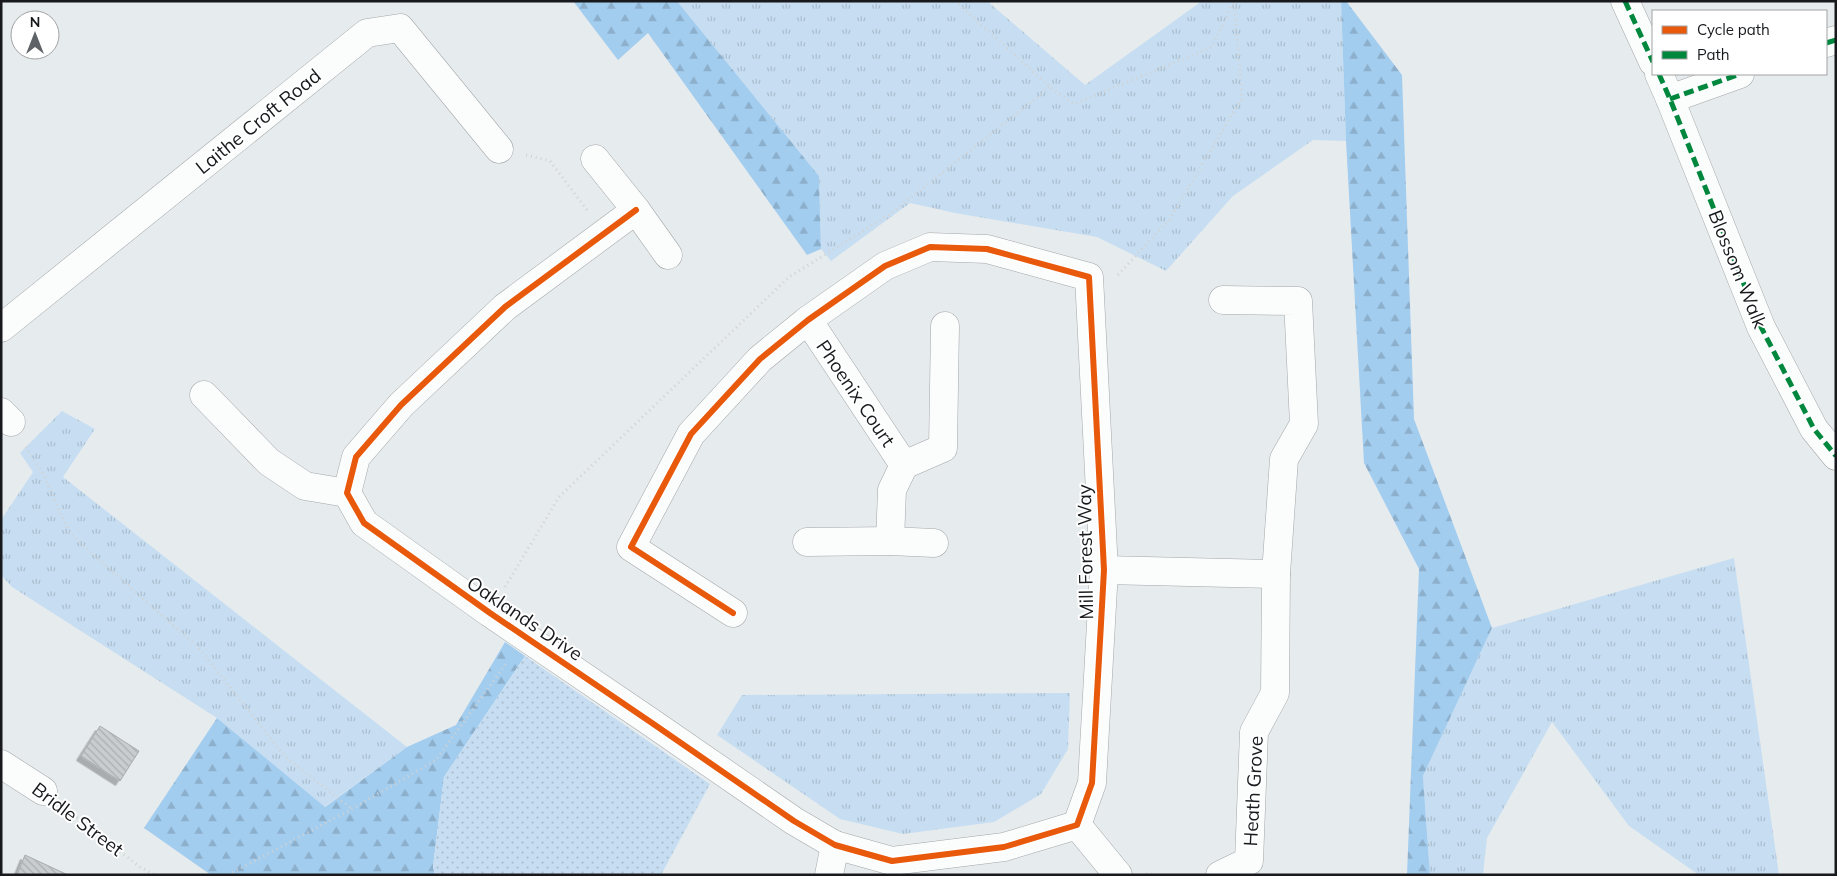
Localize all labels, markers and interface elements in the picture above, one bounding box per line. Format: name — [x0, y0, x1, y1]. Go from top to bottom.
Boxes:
north arrow — [10, 10, 60, 60]
legend — [1652, 10, 1827, 75]
text: N — [30, 13, 40, 31]
text: Cycle path — [1697, 20, 1770, 39]
text: Path — [1697, 45, 1729, 64]
street label: Laithe Croft Road — [191, 63, 325, 179]
street label: Blossom Walk — [1703, 206, 1773, 332]
street label: Phoenix Court — [811, 335, 901, 451]
street label: Mill Forest Way — [1072, 484, 1098, 620]
street label: Oaklands Drive — [462, 570, 588, 666]
street label: Heath Grove — [1238, 735, 1268, 847]
street label: Bridle Street — [28, 777, 129, 861]

